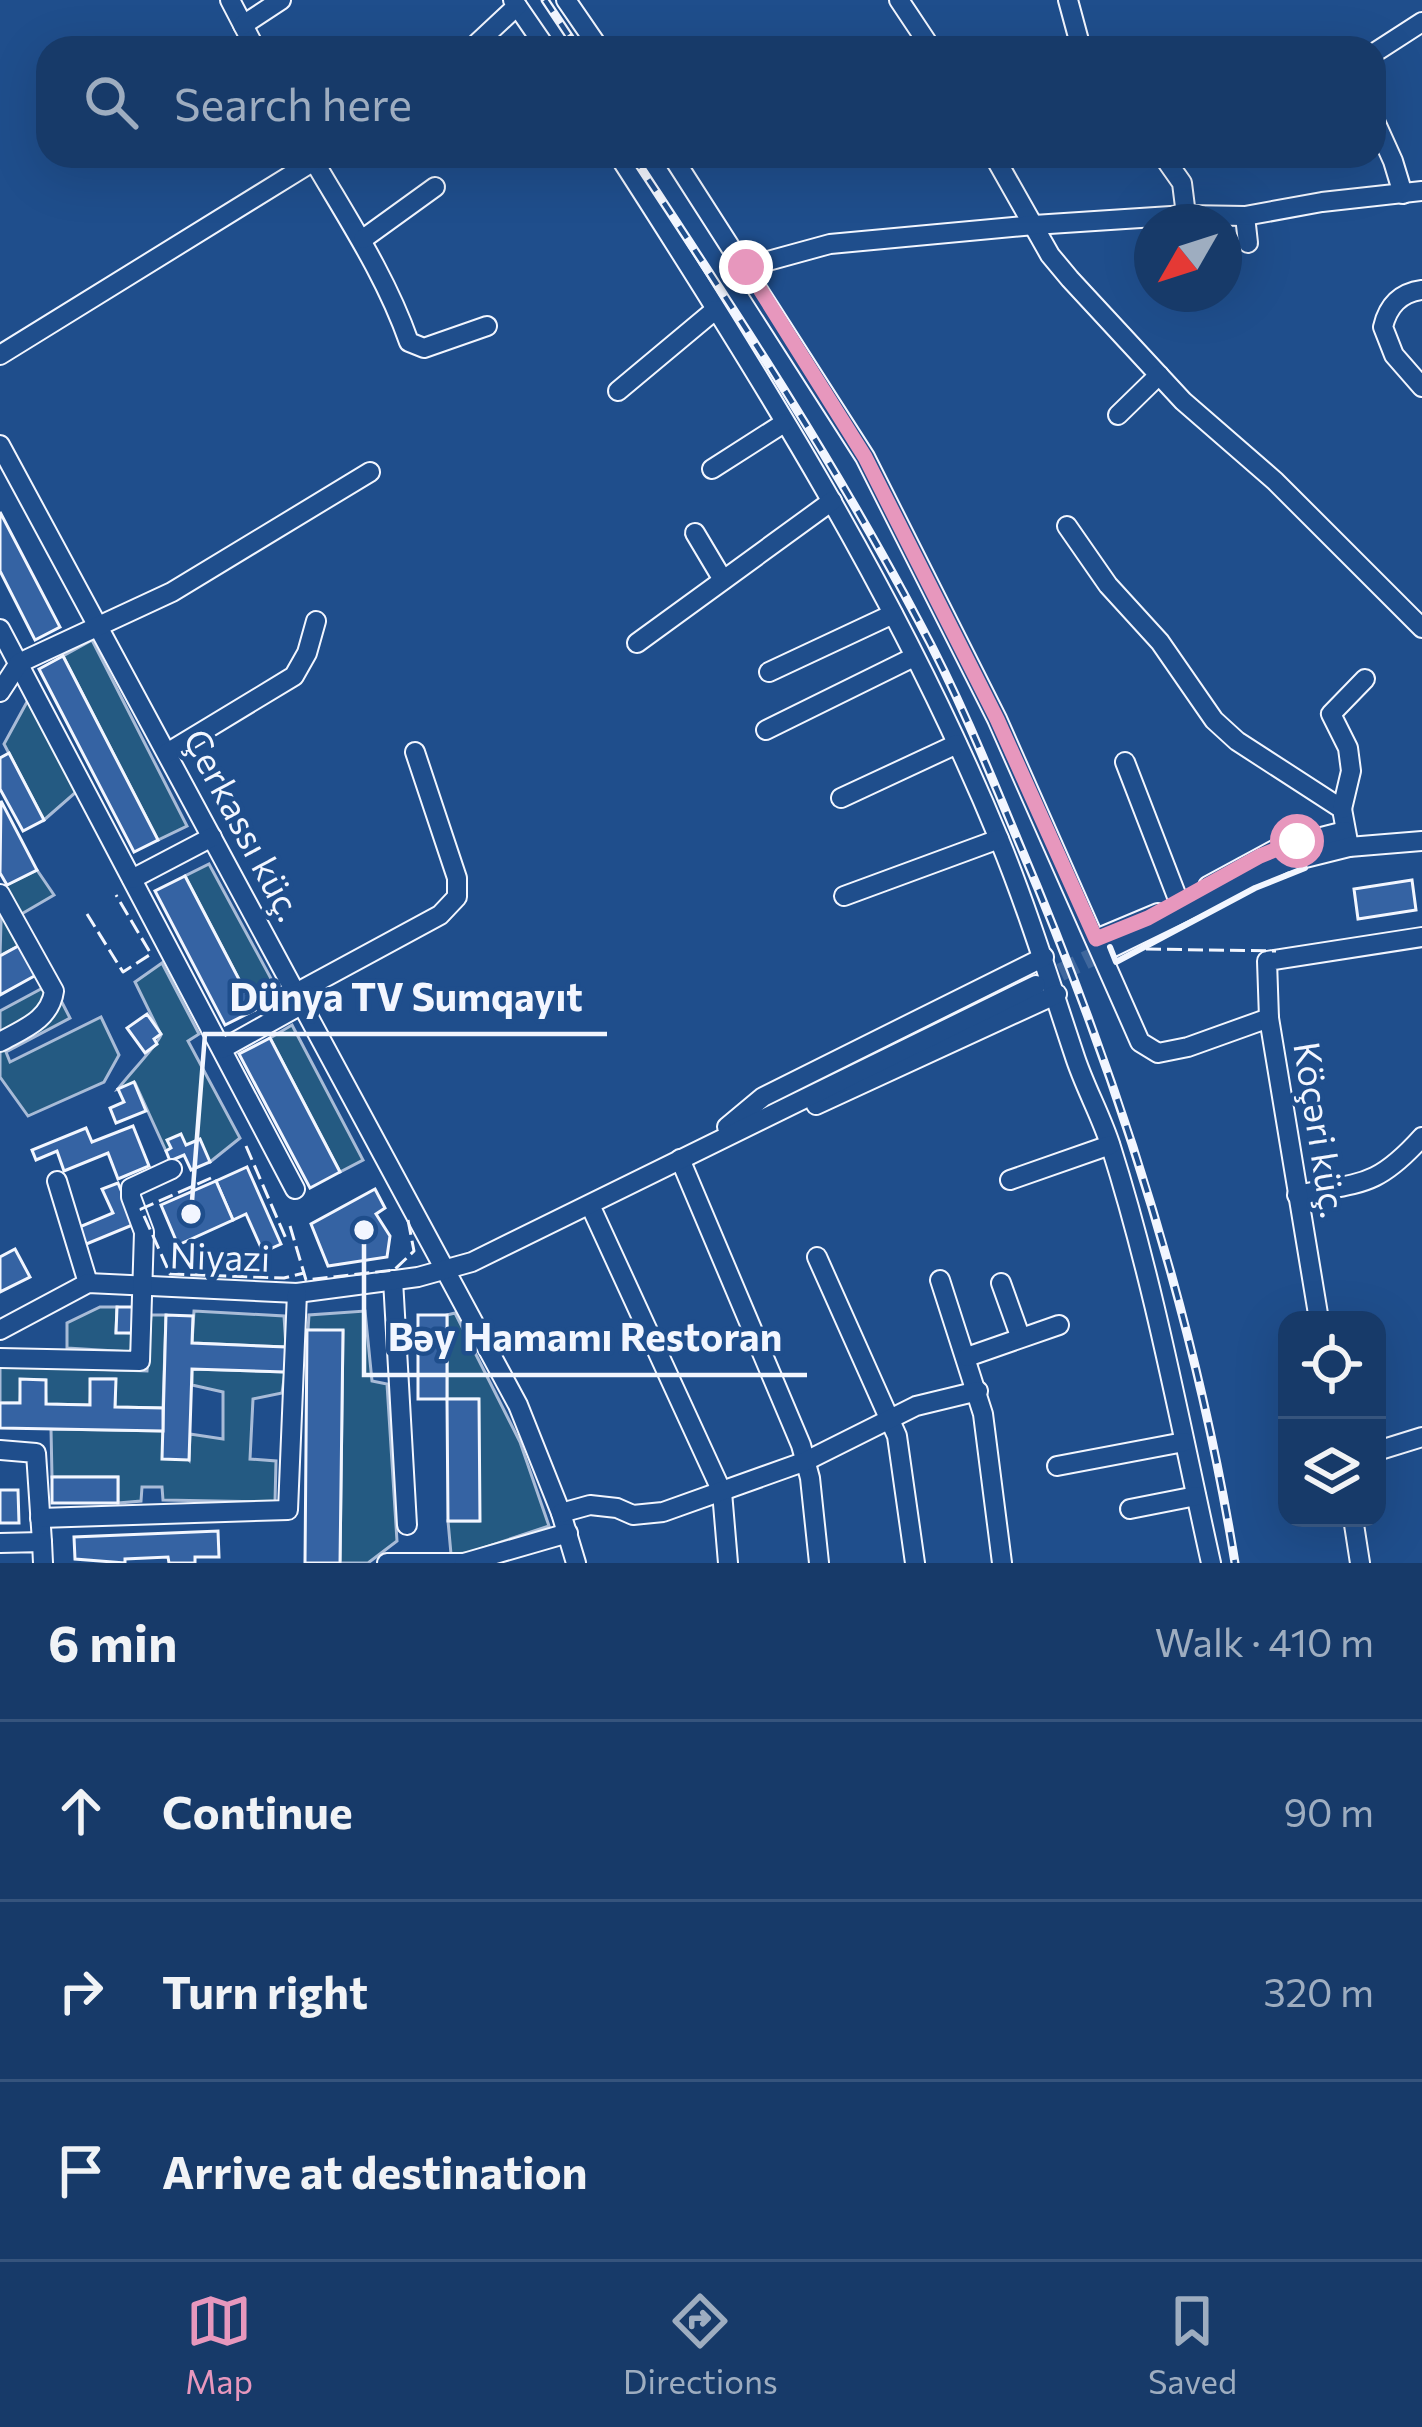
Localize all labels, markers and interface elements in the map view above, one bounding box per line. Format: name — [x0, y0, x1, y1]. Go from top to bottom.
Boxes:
search box — [36, 36, 1386, 168]
icon: search — [78, 69, 144, 135]
text: Search here — [174, 75, 412, 130]
north arrow — [1134, 204, 1242, 312]
route end — [719, 240, 773, 294]
street label: Çerkassı küç. — [176, 721, 314, 928]
route start — [1270, 814, 1324, 868]
callout: Dünya TV Sumqayıt — [205, 959, 607, 1034]
text: Dünya TV Sumqayıt — [229, 971, 583, 1019]
street label: Köçəri küç. — [1286, 1039, 1358, 1221]
street label: Niyazi — [169, 1231, 271, 1279]
callout: Bәy Hamamı Restoran — [364, 1300, 807, 1375]
text: Bәy Hamamı Restoran — [388, 1311, 782, 1359]
map controls — [1278, 1311, 1386, 1527]
button: locate — [1278, 1311, 1386, 1419]
button: layers — [1278, 1419, 1386, 1527]
text: 6 min — [48, 1610, 177, 1673]
text: Walk · 410 m — [1155, 1617, 1374, 1665]
icon: ahead — [48, 1778, 114, 1844]
text: Continue — [162, 1783, 353, 1838]
text: 90 m — [1283, 1787, 1374, 1835]
icon: right — [48, 1958, 114, 2024]
text: Turn right — [162, 1963, 368, 2018]
text: 320 m — [1263, 1967, 1374, 2015]
icon: arrive — [48, 2138, 114, 2204]
text: Arrive at destination — [162, 2143, 588, 2198]
tab: Map — [185, 2288, 253, 2401]
tab: Directions — [623, 2288, 778, 2401]
tab: Saved — [1148, 2288, 1237, 2401]

